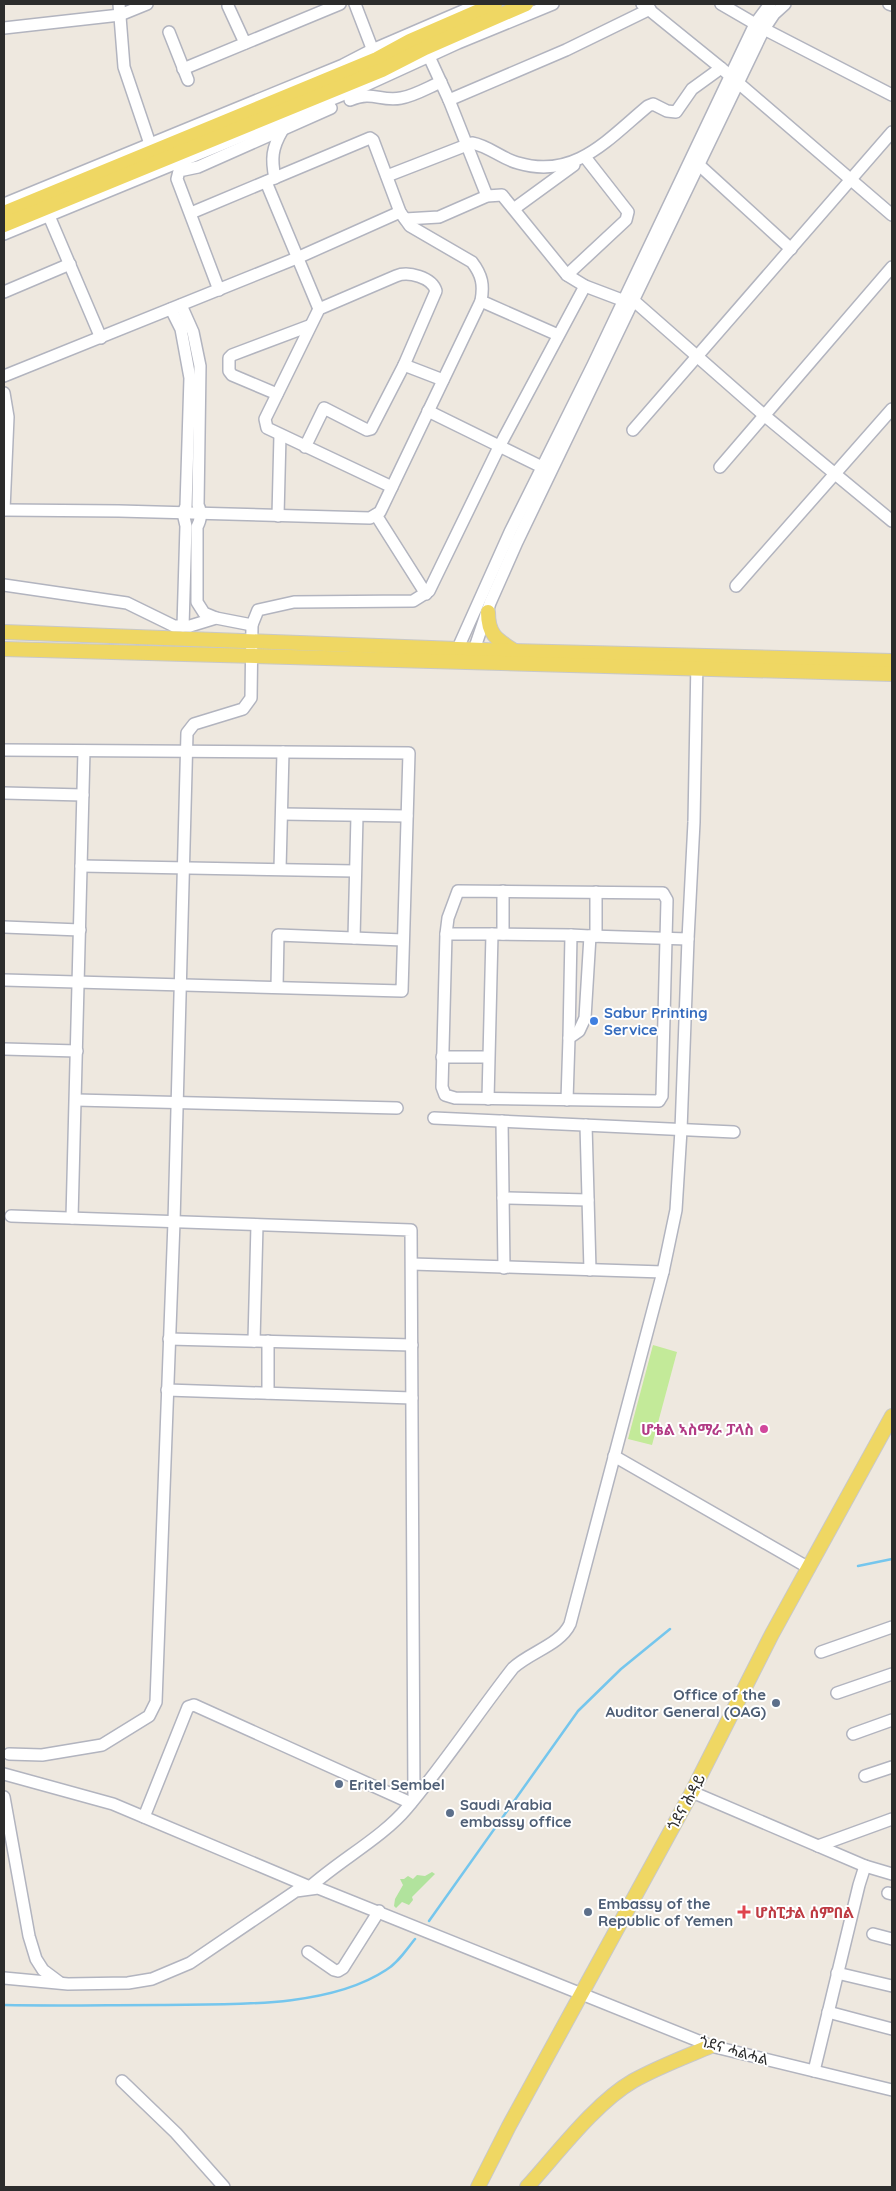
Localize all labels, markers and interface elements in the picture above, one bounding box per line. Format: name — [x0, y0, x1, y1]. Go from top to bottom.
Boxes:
place label: Sabur Printing Service — [604, 1003, 708, 1039]
marker: Sabur Printing Service — [588, 1015, 600, 1027]
place label: ሆቴል ኣስማራ ፓላስ — [641, 1420, 754, 1439]
marker: ሆቴል ኣስማራ ፓላስ — [758, 1423, 770, 1435]
place label: Office of the Auditor General (OAG) — [606, 1685, 766, 1721]
marker: Office of the Auditor General (OAG) — [770, 1697, 782, 1709]
street label: ጎደና ሕዳይ — [663, 1770, 709, 1834]
place label: Eritel Sembel — [349, 1775, 445, 1794]
marker: Eritel Sembel — [333, 1778, 345, 1790]
place label: Saudi Arabia embassy office — [460, 1795, 572, 1831]
marker: Saudi Arabia embassy office — [444, 1807, 456, 1819]
place label: Embassy of the Republic of Yemen — [598, 1894, 733, 1930]
place label: ሆስፒታል ሰምበል — [755, 1903, 854, 1922]
marker: ሆስፒታል ሰምበል — [737, 1905, 751, 1919]
marker: Embassy of the Republic of Yemen — [582, 1906, 594, 1918]
street label: ጎደና ሓልሓል — [697, 2031, 771, 2069]

